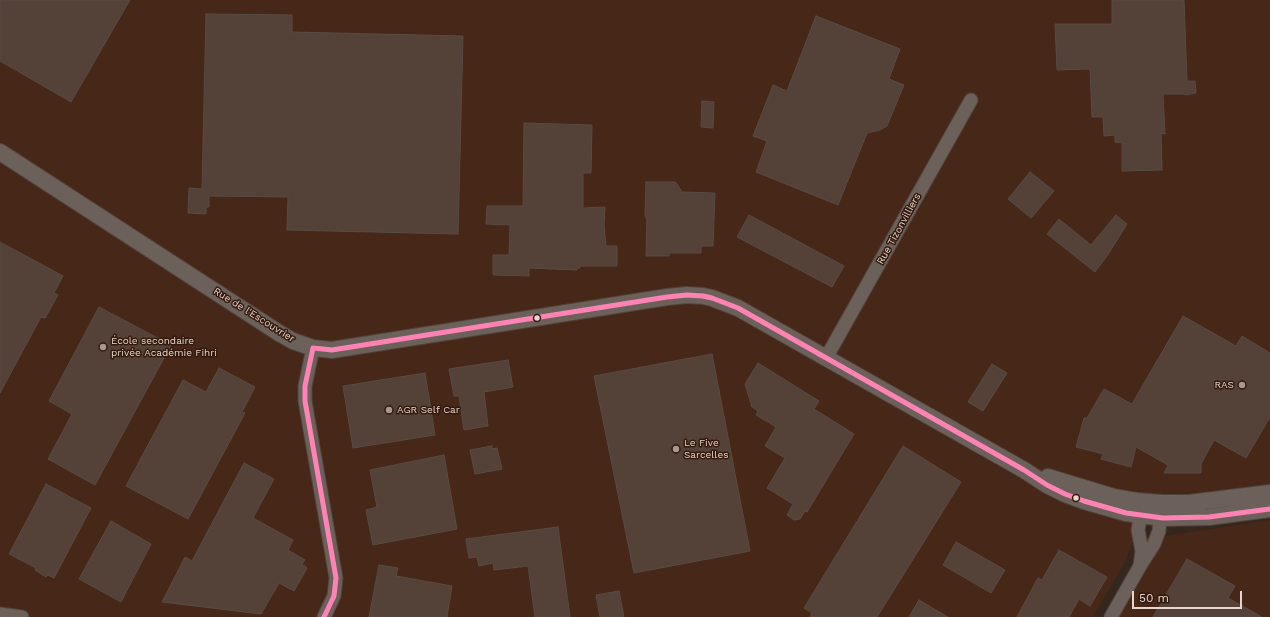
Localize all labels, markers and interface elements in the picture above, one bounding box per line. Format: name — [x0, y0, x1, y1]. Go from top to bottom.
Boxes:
street label: Rue Tizonvilliers — [875, 191, 923, 267]
street label: Rue de l'Escouvrier — [211, 285, 297, 345]
unlabelled marker — [532, 313, 542, 323]
place label: École secondaire privée Académie Fihri — [111, 335, 217, 358]
marker: École secondaire privée Académie Fihri — [98, 342, 108, 352]
place label: RAS — [1214, 379, 1234, 391]
marker: RAS — [1237, 380, 1247, 390]
place label: AGR Self Car — [397, 404, 460, 416]
marker: AGR Self Car — [384, 405, 394, 415]
place label: Le Five Sarcelles — [684, 437, 728, 460]
marker: Le Five Sarcelles — [671, 444, 681, 454]
unlabelled marker — [1071, 493, 1081, 503]
scale bar — [1134, 583, 1244, 609]
text: 50 m — [1139, 591, 1169, 605]

